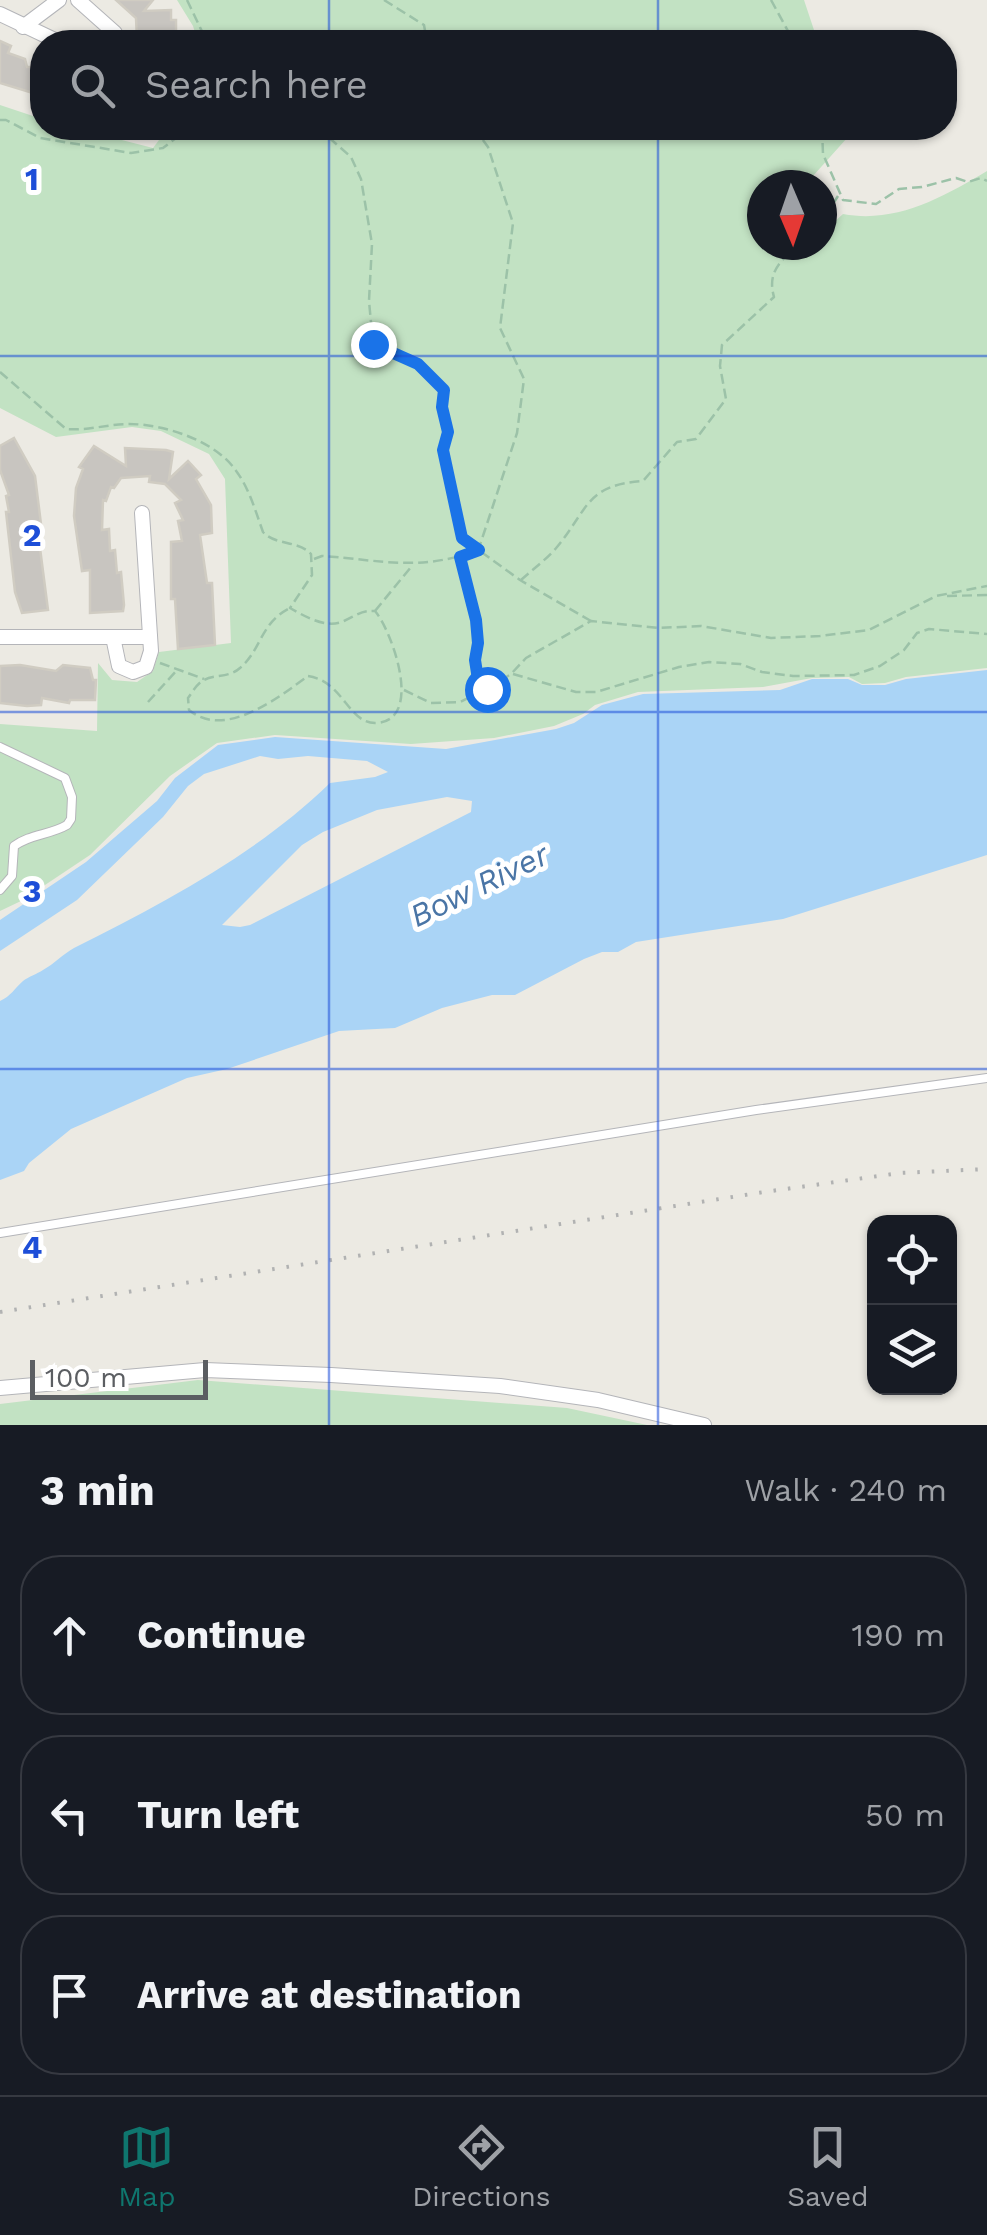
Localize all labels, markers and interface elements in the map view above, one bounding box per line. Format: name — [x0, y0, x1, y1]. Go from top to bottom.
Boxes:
search box — [30, 30, 957, 140]
icon: search — [65, 58, 120, 113]
text: Search here — [145, 63, 368, 107]
text: 1 — [25, 160, 39, 198]
north arrow — [747, 170, 837, 260]
route end — [351, 322, 397, 368]
text: 2 — [22, 516, 42, 554]
route start — [465, 667, 511, 713]
water label: Bow River — [403, 834, 556, 935]
text: 3 — [23, 872, 41, 910]
map controls — [867, 1215, 957, 1395]
button: locate — [867, 1215, 957, 1305]
text: 4 — [22, 1228, 42, 1266]
button: layers — [867, 1305, 957, 1395]
scale bar — [30, 1355, 208, 1400]
text: 100 m — [45, 1361, 127, 1394]
text: 3 min — [40, 1466, 155, 1515]
text: Walk · 240 m — [745, 1471, 947, 1509]
icon: ahead — [42, 1608, 97, 1663]
text: Continue — [137, 1613, 306, 1657]
text: 190 m — [851, 1616, 945, 1654]
icon: left — [42, 1788, 97, 1843]
text: Turn left — [137, 1793, 299, 1837]
text: 50 m — [865, 1796, 945, 1834]
icon: arrive — [42, 1968, 97, 2023]
text: Arrive at destination — [137, 1973, 522, 2017]
tab: Map — [118, 2120, 176, 2213]
tab: Directions — [412, 2120, 551, 2213]
tab: Saved — [787, 2120, 869, 2213]

